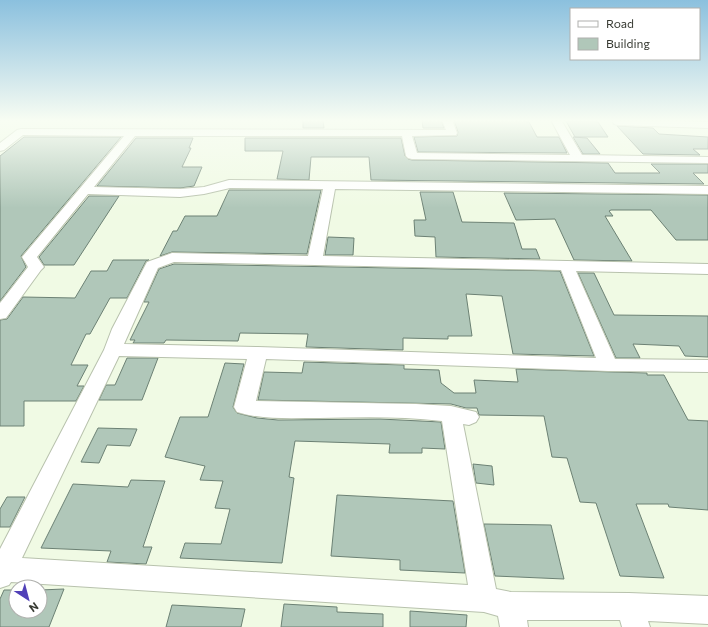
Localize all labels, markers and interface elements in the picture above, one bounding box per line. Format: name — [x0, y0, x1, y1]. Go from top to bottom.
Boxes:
legend — [570, 8, 700, 60]
text: Road — [606, 16, 634, 30]
text: Building — [606, 36, 650, 50]
north arrow — [8, 579, 48, 619]
text: N — [27, 600, 41, 615]

